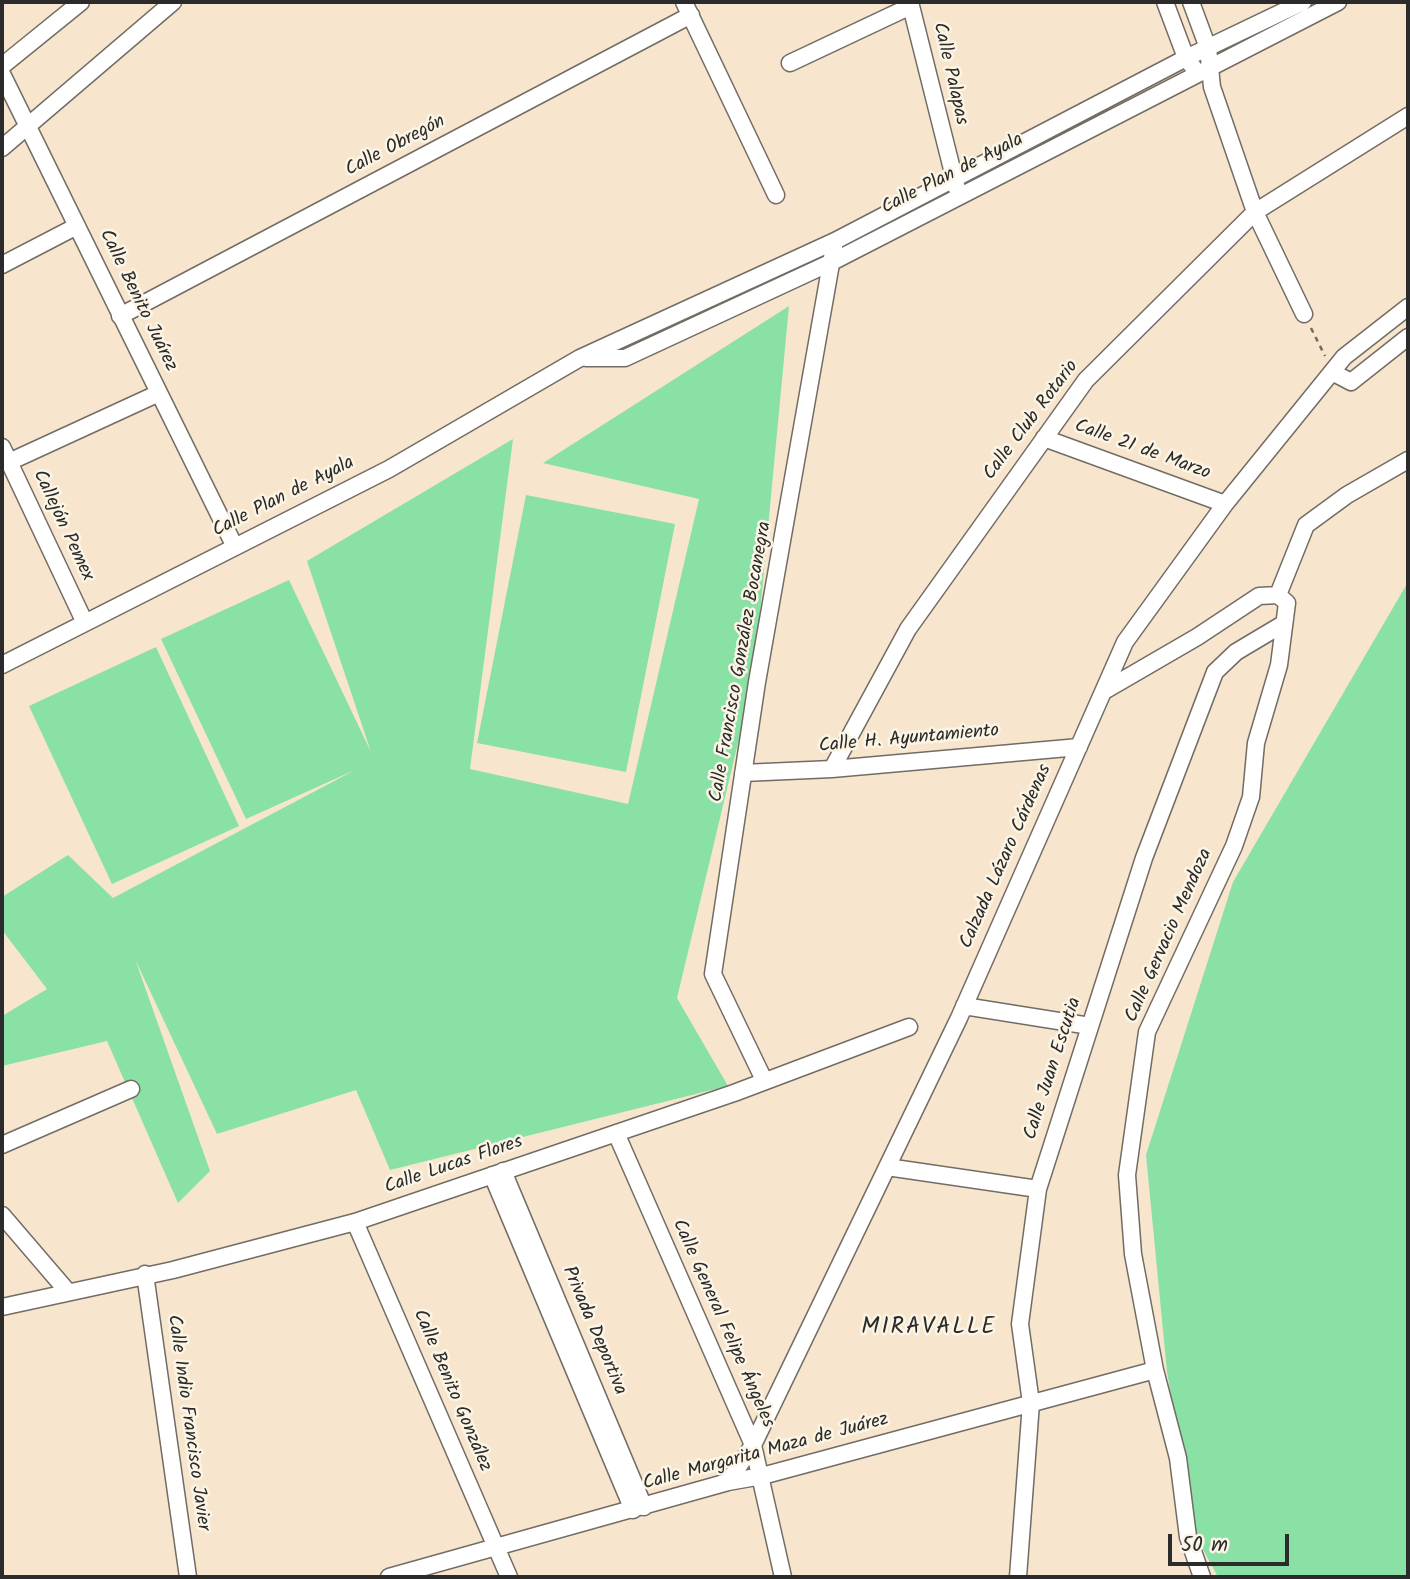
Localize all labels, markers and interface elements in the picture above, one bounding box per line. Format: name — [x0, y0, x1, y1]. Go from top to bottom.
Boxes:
street label: Calle Palapas — [926, 20, 972, 128]
street label: Calle Obregón — [342, 111, 450, 183]
street label: Calle Plan de Ayala — [878, 129, 1028, 221]
street label: Calle Benito Juárez — [93, 226, 181, 376]
street label: Calle Club Rotario — [980, 357, 1084, 485]
street label: Calle 21 de Marzo — [1071, 416, 1213, 486]
street label: Calle Plan de Ayala — [209, 452, 359, 544]
street label: Callejón Pemex — [26, 467, 98, 585]
street label: Calle Francisco González Bocanegra — [706, 520, 778, 804]
street label: Calle H. Ayuntamiento — [818, 721, 1000, 759]
street label: Calzada Lázaro Cárdenas — [956, 761, 1058, 953]
street label: Calle Gervacio Mendoza — [1121, 846, 1219, 1026]
street label: Calle Juan Escutia — [1020, 995, 1088, 1143]
street label: Calle Lucas Flores — [382, 1132, 526, 1200]
street label: Calle General Felipe Ángeles — [666, 1216, 778, 1432]
street label: Privada Deportiva — [556, 1263, 630, 1399]
street label: Calle Benito González — [407, 1307, 495, 1475]
street label: Calle Indio Francisco Javier — [161, 1313, 213, 1533]
district label: MIRAVALLE — [862, 1315, 996, 1343]
street label: Calle Margarita Maza de Juárez — [641, 1409, 891, 1497]
scale bar — [1172, 1520, 1293, 1564]
text: 50 m — [1181, 1529, 1228, 1562]

